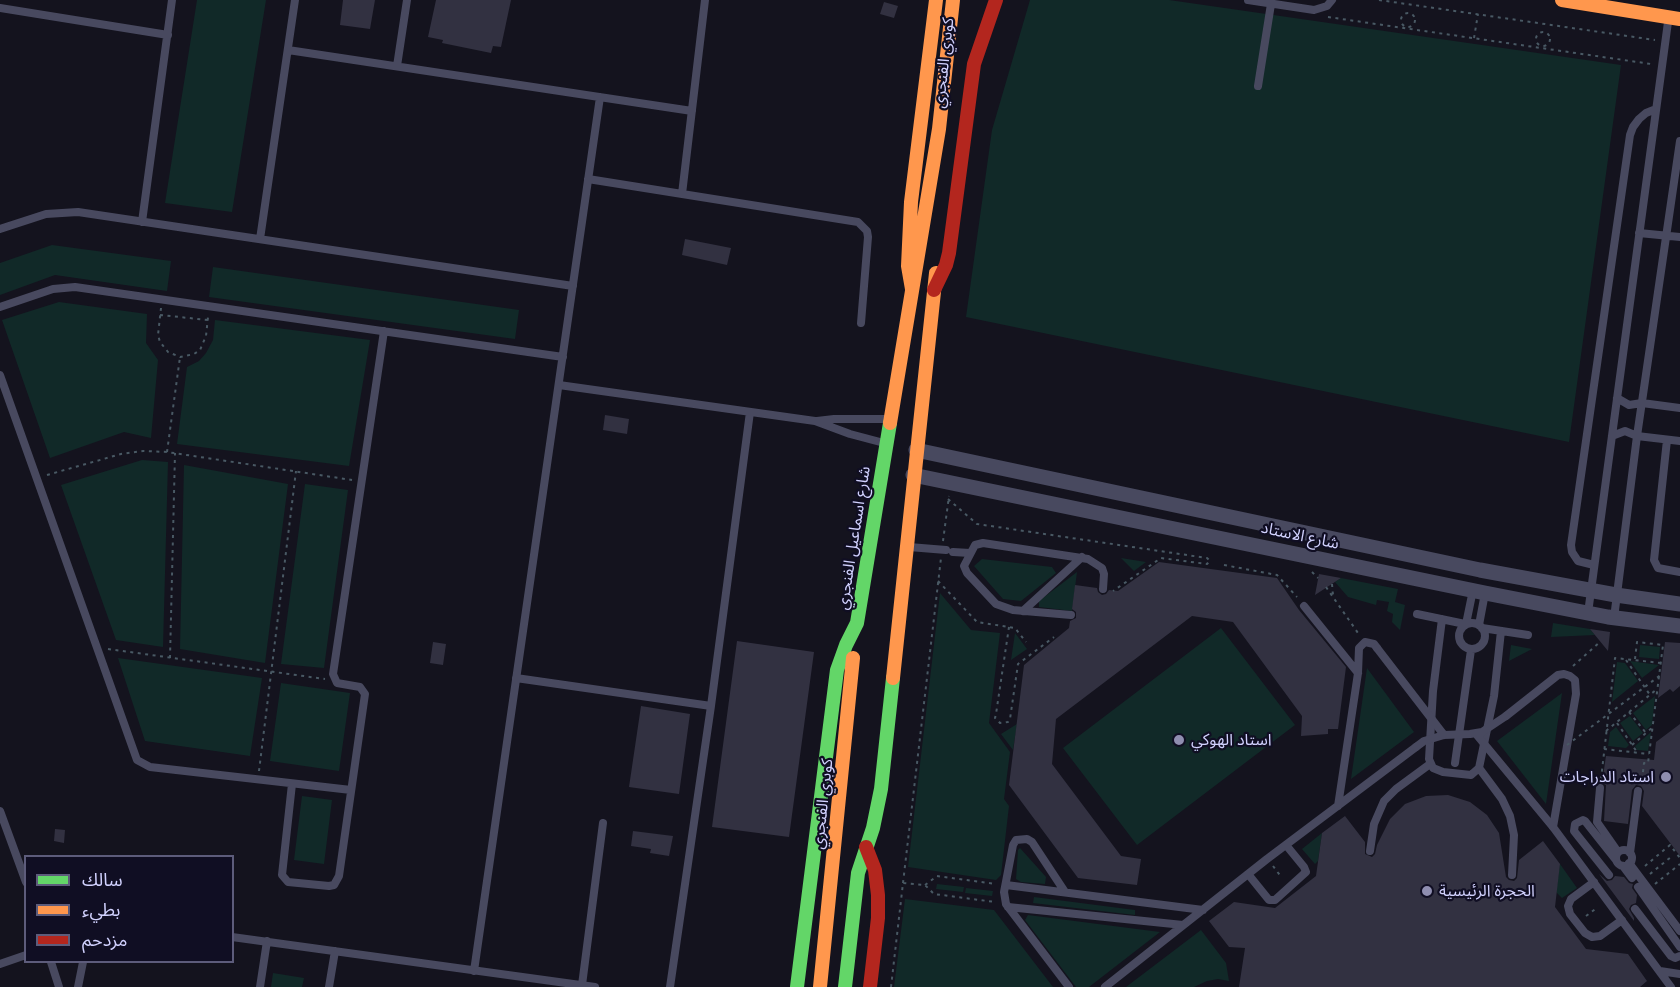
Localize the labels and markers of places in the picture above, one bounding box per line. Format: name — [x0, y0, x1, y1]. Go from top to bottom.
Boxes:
place label: استاد الهوكي — [1191, 730, 1272, 750]
marker: استاد الهوكي — [1172, 733, 1186, 747]
place label: استاد الدراجات — [1560, 767, 1654, 787]
marker: استاد الدراجات — [1659, 770, 1673, 784]
place label: الحجرة الرئيسية — [1439, 881, 1535, 901]
marker: الحجرة الرئيسية — [1420, 884, 1434, 898]

